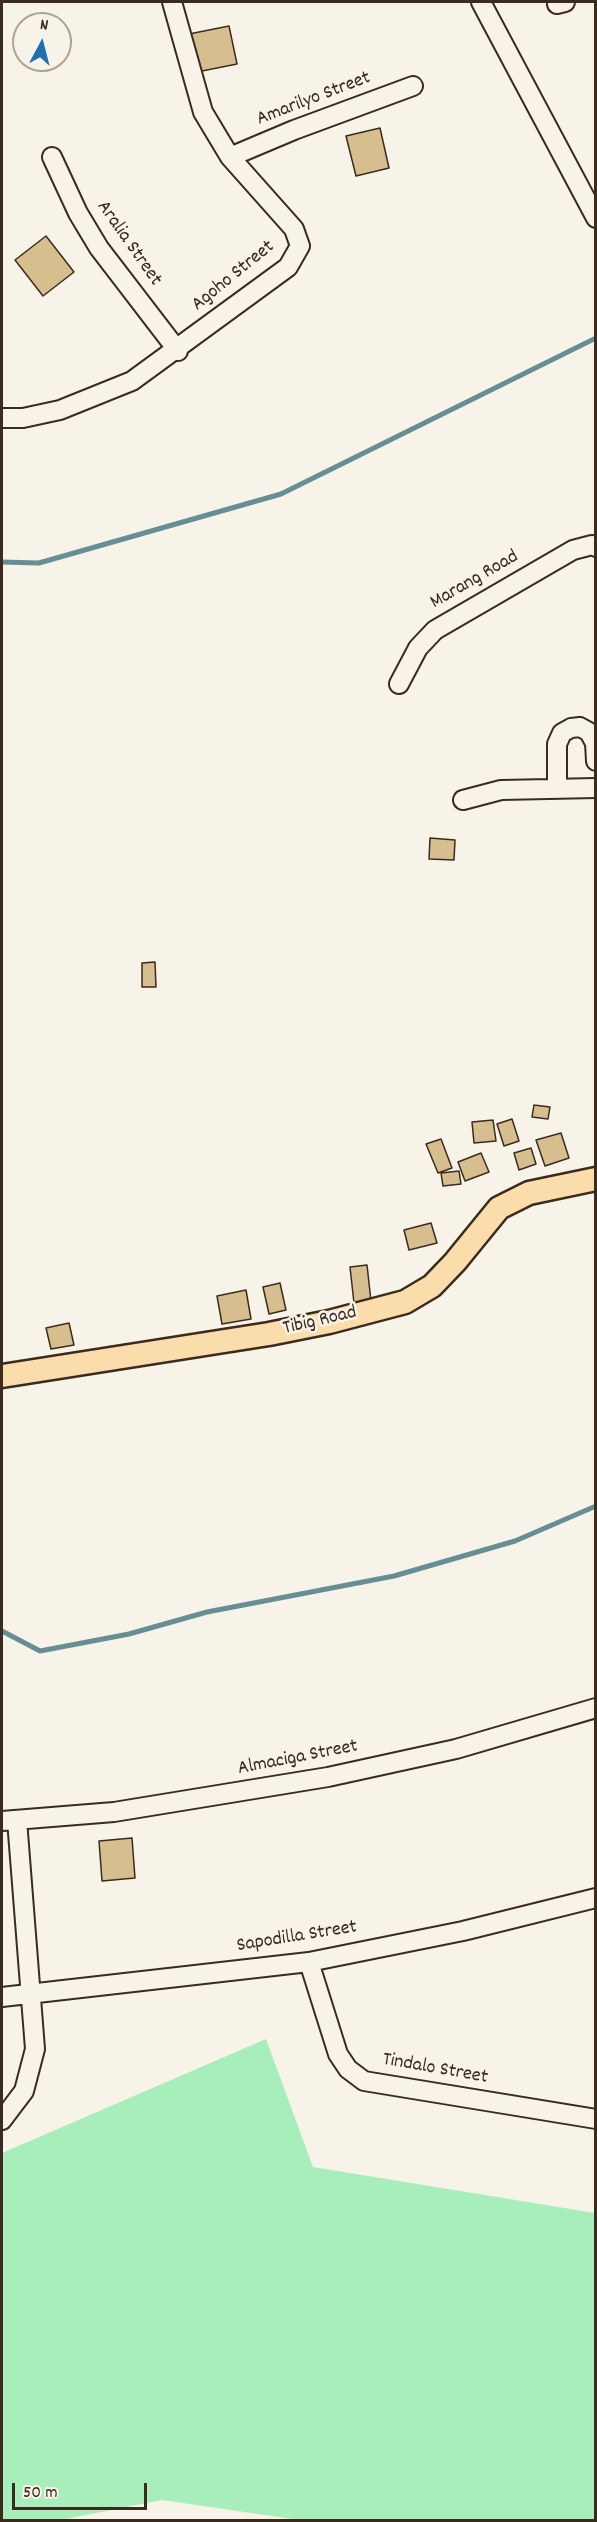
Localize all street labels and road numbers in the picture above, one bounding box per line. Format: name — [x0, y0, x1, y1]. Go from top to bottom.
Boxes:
street label: Amarilyo Street — [254, 67, 374, 133]
street label: Aralia Street — [90, 197, 166, 291]
street label: Agoho Street — [188, 236, 280, 318]
street label: Marang Road — [427, 546, 523, 616]
street label: Tibig Road — [281, 1302, 359, 1342]
street label: Almaciga Street — [236, 1736, 360, 1782]
street label: Sapodilla Street — [235, 1917, 359, 1959]
street label: Tindalo Street — [380, 2049, 490, 2091]

